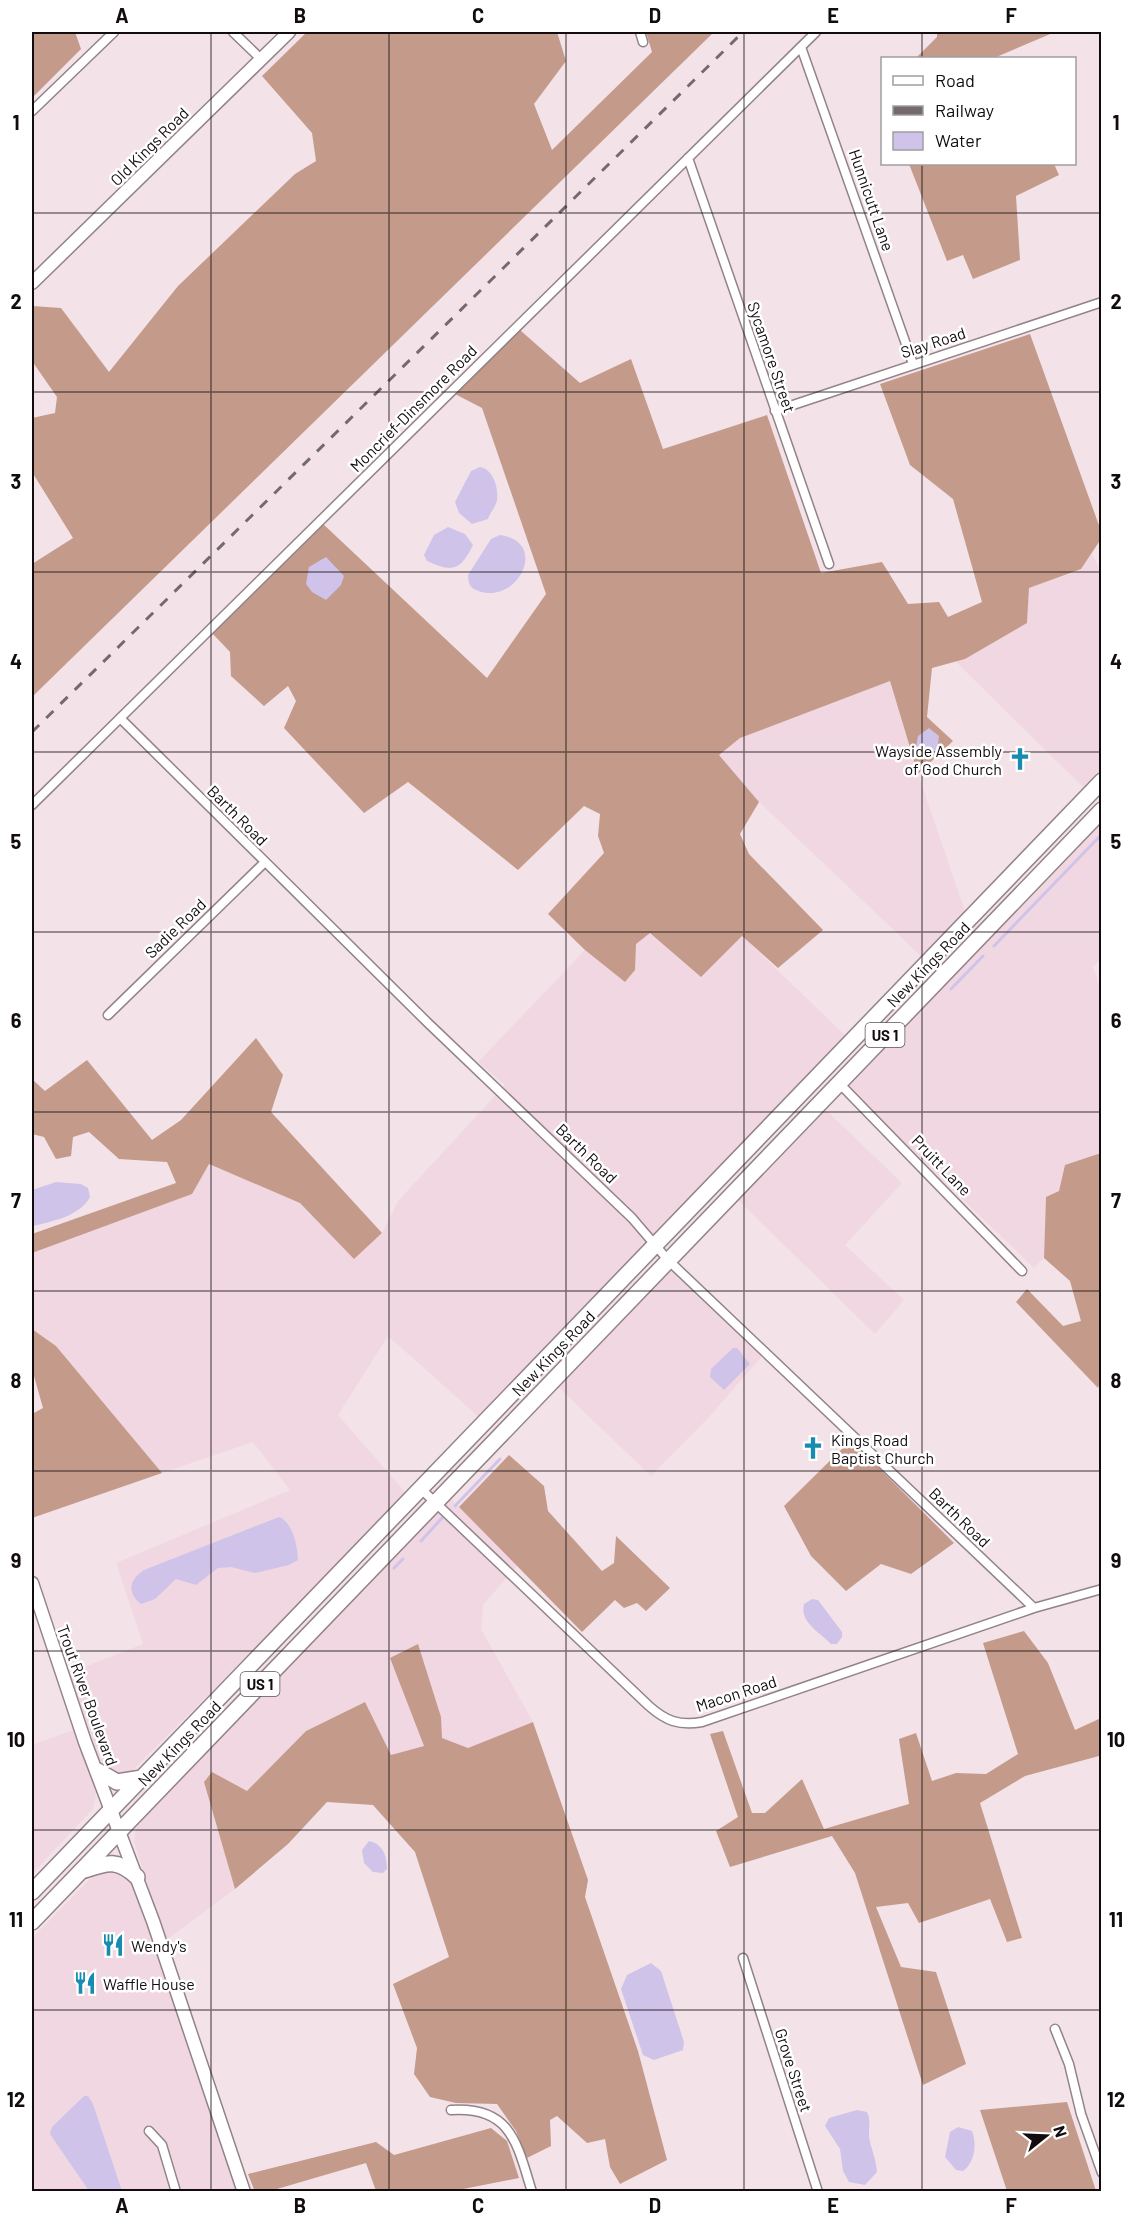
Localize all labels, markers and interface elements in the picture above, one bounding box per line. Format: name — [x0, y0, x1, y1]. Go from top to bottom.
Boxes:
text: A — [115, 3, 129, 27]
text: B — [294, 3, 306, 27]
text: C — [472, 3, 484, 27]
text: D — [649, 3, 661, 27]
text: E — [827, 3, 839, 27]
text: F — [1005, 3, 1017, 27]
legend — [881, 57, 1076, 165]
text: Road — [935, 69, 975, 91]
text: Railway — [935, 99, 994, 121]
street label: Old Kings Road — [106, 103, 192, 189]
text: 1 — [12, 110, 20, 134]
text: 1 — [1112, 110, 1120, 134]
text: Water — [935, 129, 982, 151]
street label: Hunnicutt Lane — [846, 147, 898, 253]
text: 2 — [10, 289, 22, 313]
text: 2 — [1110, 289, 1122, 313]
street label: Sycamore Street — [744, 299, 800, 415]
street label: Slay Road — [898, 323, 968, 361]
street label: Moncrief-Dinsmore Road — [346, 341, 480, 475]
text: 3 — [11, 469, 21, 493]
text: 3 — [1111, 469, 1121, 493]
text: 4 — [10, 649, 22, 673]
text: 4 — [1110, 649, 1122, 673]
place label: Wayside Assembly of God Church — [875, 741, 1003, 778]
church icon: Wayside Assembly of God Church — [1007, 746, 1033, 772]
street label: Barth Road — [204, 781, 272, 849]
text: 5 — [11, 829, 22, 853]
text: 5 — [1111, 829, 1122, 853]
street label: Sadie Road — [141, 894, 209, 962]
street label: New Kings Road — [883, 917, 973, 1011]
text: 6 — [11, 1008, 22, 1032]
text: 6 — [1111, 1008, 1122, 1032]
road number: US 1 — [866, 1023, 904, 1047]
street label: Barth Road — [553, 1119, 621, 1187]
street label: Pruitt Lane — [908, 1131, 976, 1199]
text: 7 — [11, 1188, 21, 1212]
text: 7 — [1111, 1188, 1121, 1212]
street label: New Kings Road — [508, 1306, 598, 1400]
text: 8 — [11, 1368, 22, 1392]
text: 8 — [1111, 1368, 1122, 1392]
place label: Kings Road Baptist Church — [831, 1430, 934, 1467]
church icon: Kings Road Baptist Church — [800, 1435, 826, 1461]
street label: Barth Road — [926, 1483, 994, 1551]
text: 9 — [11, 1548, 21, 1572]
text: 9 — [1111, 1548, 1121, 1572]
street label: Trout River Boulevard — [54, 1622, 122, 1768]
street label: Macon Road — [693, 1671, 779, 1715]
road number: US 1 — [240, 1672, 280, 1696]
street label: New Kings Road — [134, 1696, 224, 1790]
text: 10 — [7, 1727, 25, 1751]
text: 10 — [1107, 1727, 1125, 1751]
text: 11 — [9, 1907, 23, 1931]
text: 11 — [1109, 1907, 1123, 1931]
restaurant icon: Wendy's — [100, 1932, 126, 1958]
place label: Wendy's — [131, 1936, 187, 1955]
restaurant icon: Waffle House — [72, 1970, 98, 1996]
place label: Waffle House — [103, 1974, 195, 1993]
street label: Grove Street — [772, 2026, 816, 2114]
text: 12 — [7, 2087, 25, 2111]
text: 12 — [1107, 2087, 1125, 2111]
north arrow — [1016, 2106, 1076, 2166]
text: N — [1050, 2123, 1071, 2139]
text: A — [115, 2193, 129, 2217]
text: B — [294, 2193, 306, 2217]
text: C — [472, 2193, 484, 2217]
text: D — [649, 2193, 661, 2217]
text: E — [827, 2193, 839, 2217]
text: F — [1005, 2193, 1017, 2217]

